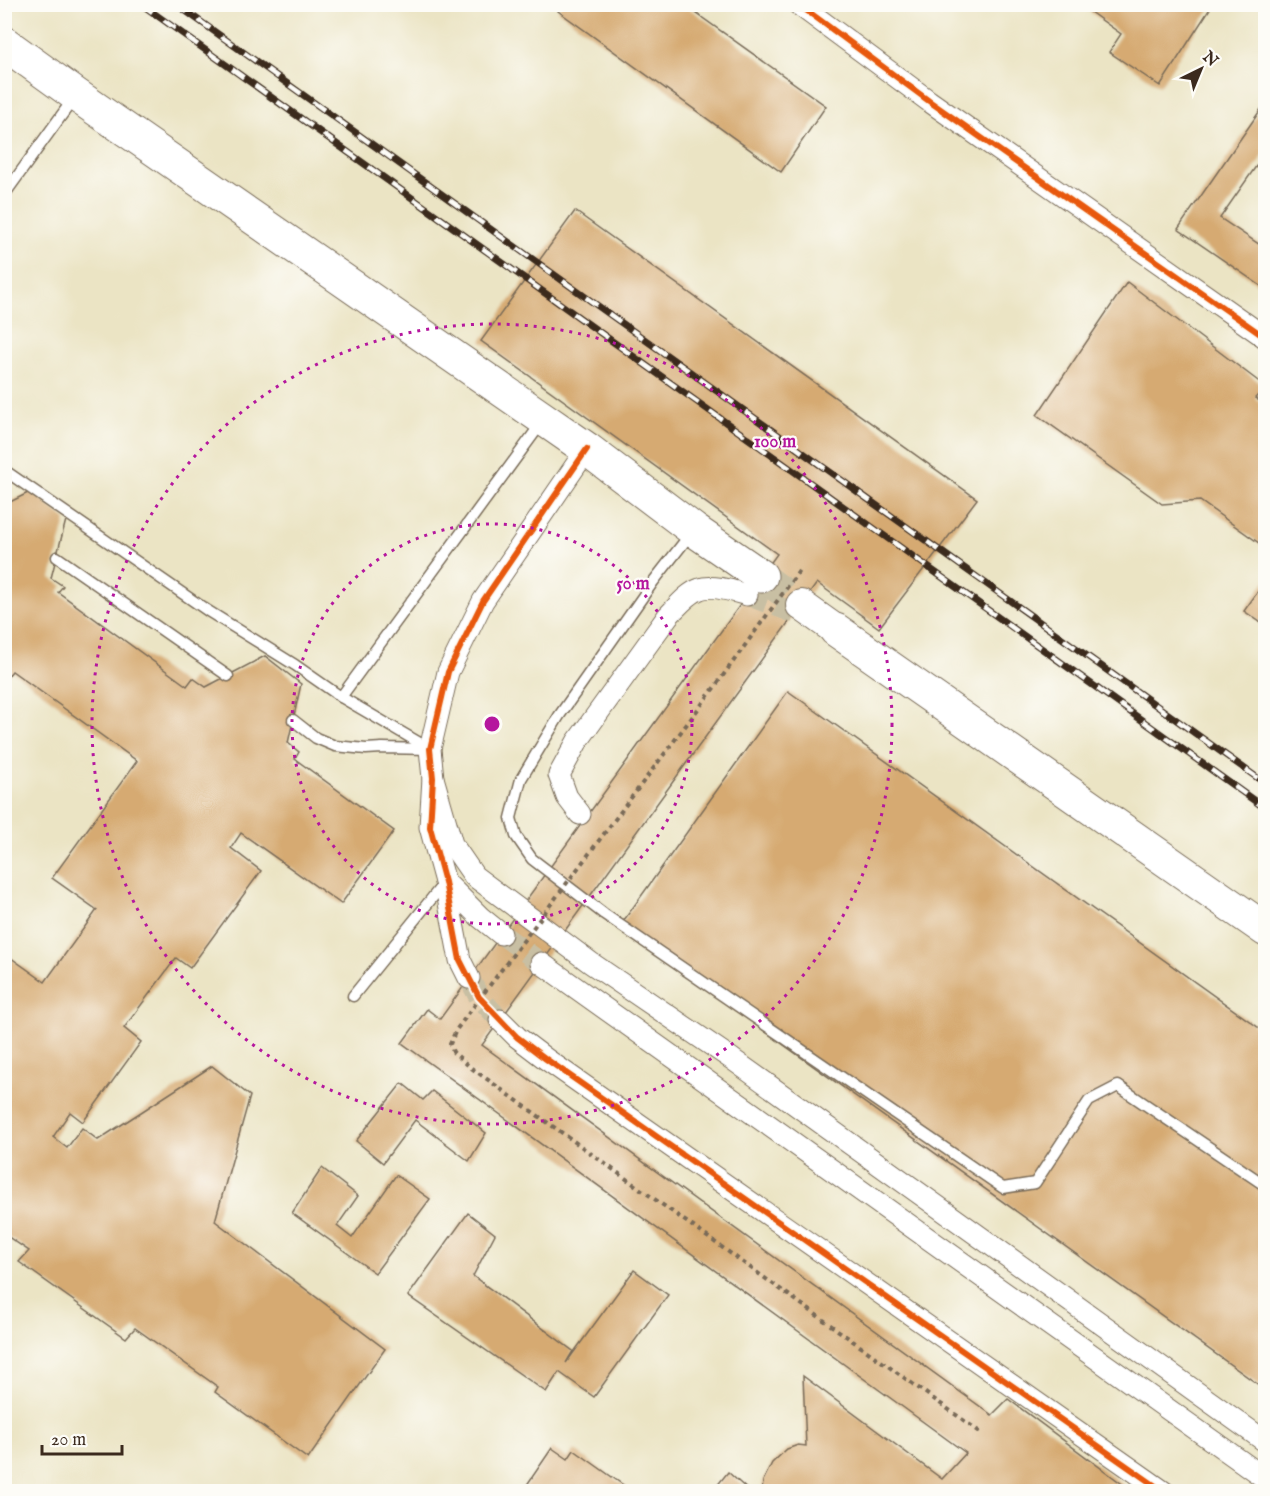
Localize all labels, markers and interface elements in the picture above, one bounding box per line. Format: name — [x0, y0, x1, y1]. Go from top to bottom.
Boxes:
north arrow — [1171, 39, 1231, 99]
text: N — [1197, 47, 1222, 72]
text: 100 m — [754, 431, 796, 454]
text: 50 m — [616, 573, 650, 596]
centre of rings — [482, 714, 502, 734]
scale bar — [42, 1418, 122, 1456]
text: 20 m — [51, 1429, 86, 1452]

